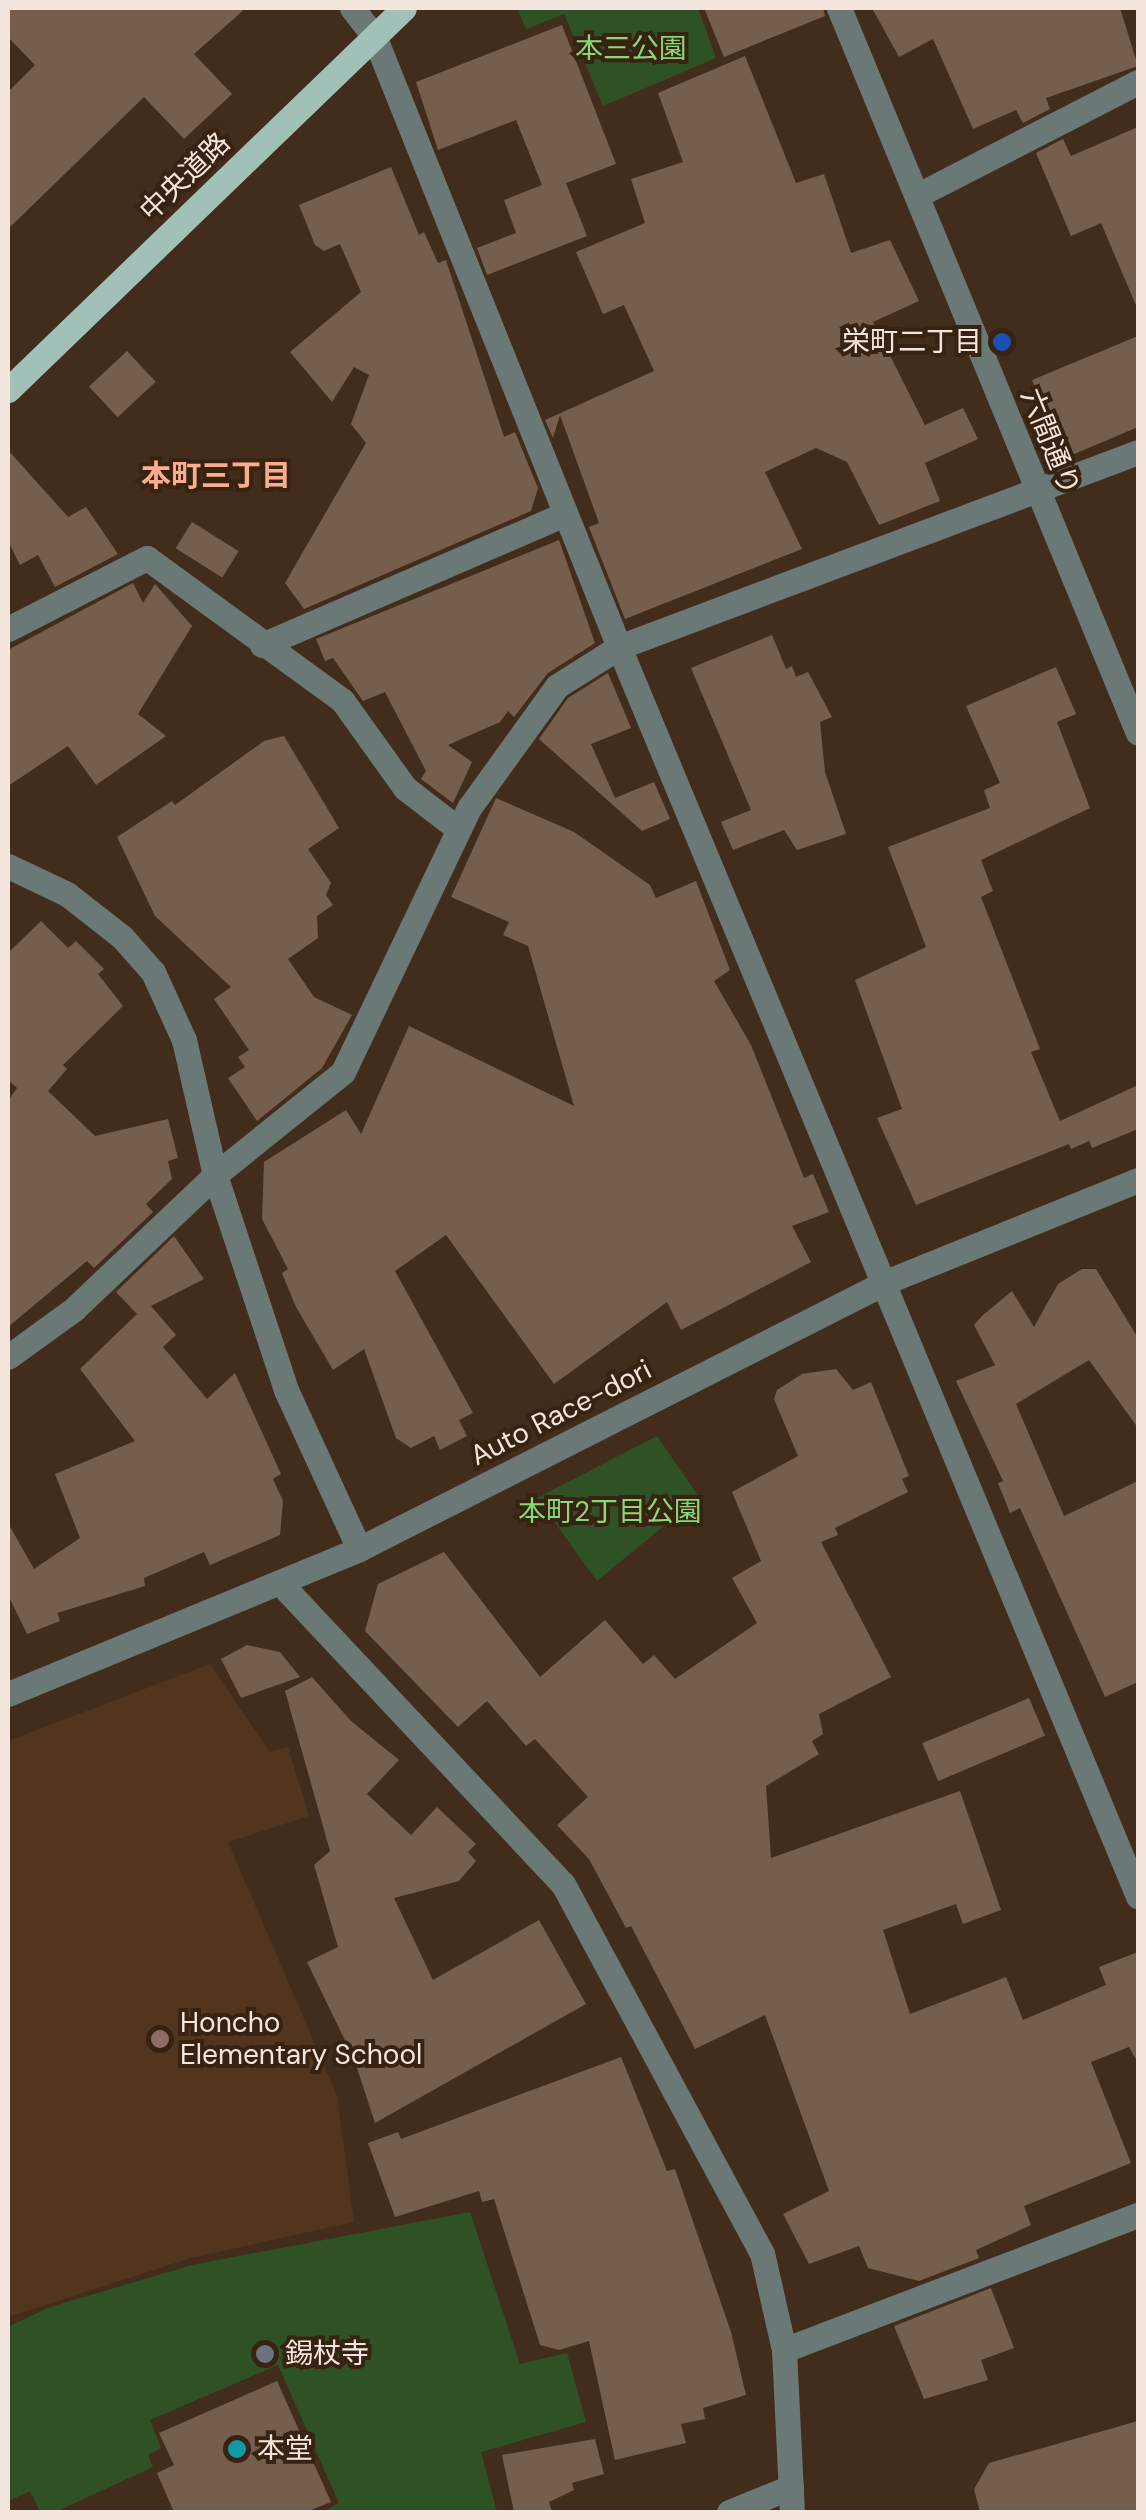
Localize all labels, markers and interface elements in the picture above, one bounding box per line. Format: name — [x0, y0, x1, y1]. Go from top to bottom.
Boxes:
park label: 本三公園 — [575, 32, 687, 66]
street label: 中央道路 — [133, 126, 237, 228]
place label: 栄町二丁目 — [842, 325, 982, 359]
marker: 栄町二丁目 — [991, 331, 1013, 353]
street label: 六間通り — [1013, 384, 1087, 500]
district label: 本町三丁目 — [141, 458, 291, 494]
street label: Auto Race-dori — [465, 1353, 657, 1473]
park label: 本町2丁目公園 — [518, 1495, 702, 1529]
place label: Honcho Elementary School — [180, 2006, 422, 2072]
marker: Honcho Elementary School — [149, 2028, 171, 2050]
place label: 錫杖寺 — [285, 2337, 369, 2371]
marker: 錫杖寺 — [254, 2343, 276, 2365]
place label: 本堂 — [257, 2432, 313, 2466]
marker: 本堂 — [226, 2438, 248, 2460]

